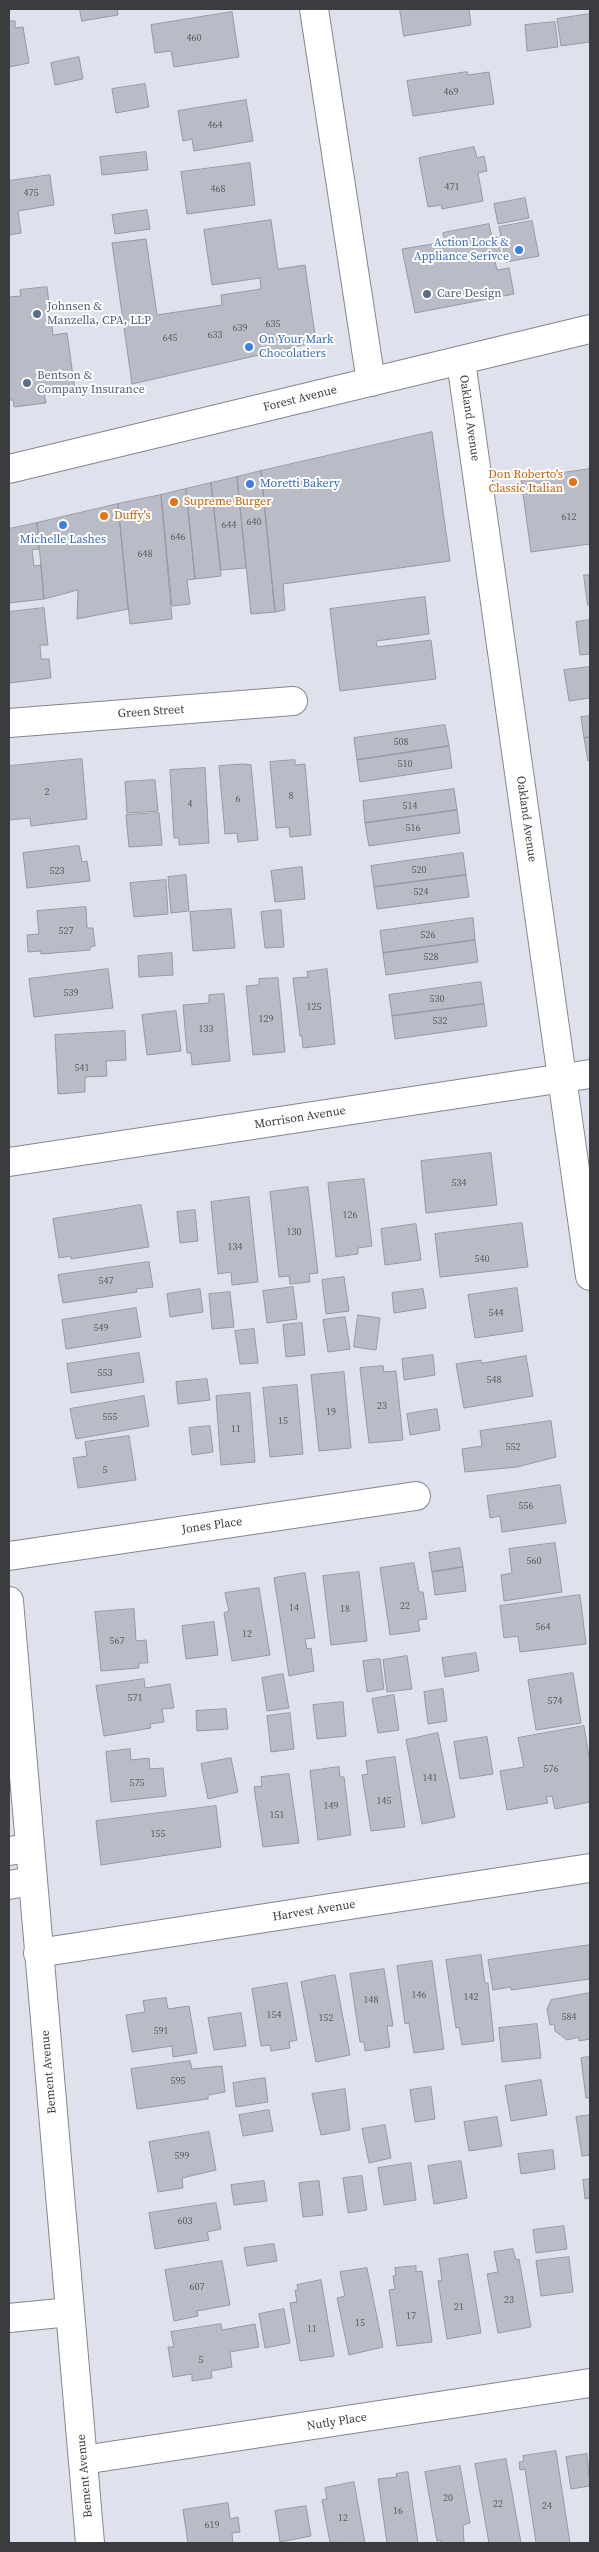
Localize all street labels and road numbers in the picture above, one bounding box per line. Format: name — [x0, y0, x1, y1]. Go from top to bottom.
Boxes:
street label: Oakland Avenue — [456, 374, 482, 462]
street label: Forest Avenue — [262, 383, 338, 415]
street label: Green Street — [117, 702, 185, 722]
street label: Oakland Avenue — [513, 775, 539, 863]
street label: Morrison Avenue — [253, 1104, 347, 1132]
street label: Jones Place — [181, 1515, 243, 1537]
street label: Harvest Avenue — [272, 1897, 356, 1925]
street label: Bement Avenue — [38, 2030, 60, 2114]
street label: Nutly Place — [306, 2410, 368, 2434]
street label: Bement Avenue — [74, 2434, 96, 2518]

